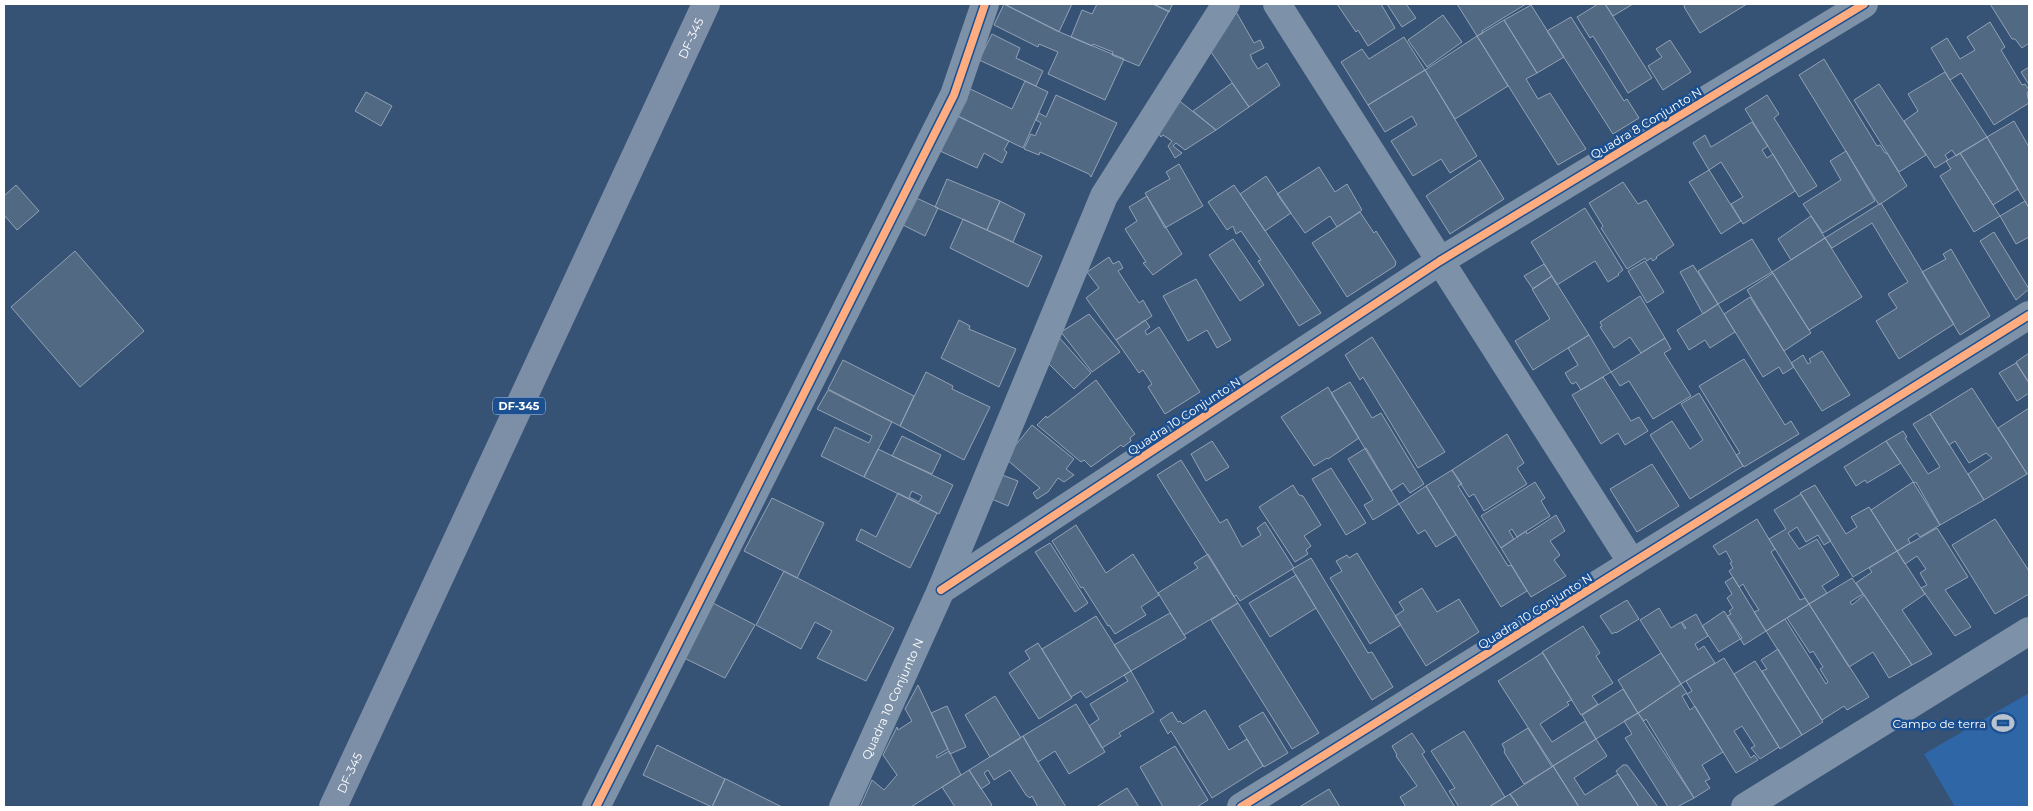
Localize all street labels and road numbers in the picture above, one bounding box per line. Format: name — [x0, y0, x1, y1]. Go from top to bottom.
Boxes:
street label: DF-345 — [674, 15, 706, 61]
street label: Quadra 8 Conjunto N — [1588, 84, 1704, 162]
street label: Quadra 10 Conjunto N — [1125, 374, 1243, 458]
road number: DF-345 — [493, 398, 545, 414]
street label: Quadra 10 Conjunto N — [1475, 570, 1595, 652]
street label: Quadra 10 Conjunto N — [858, 635, 926, 762]
street label: DF-345 — [333, 750, 365, 795]

